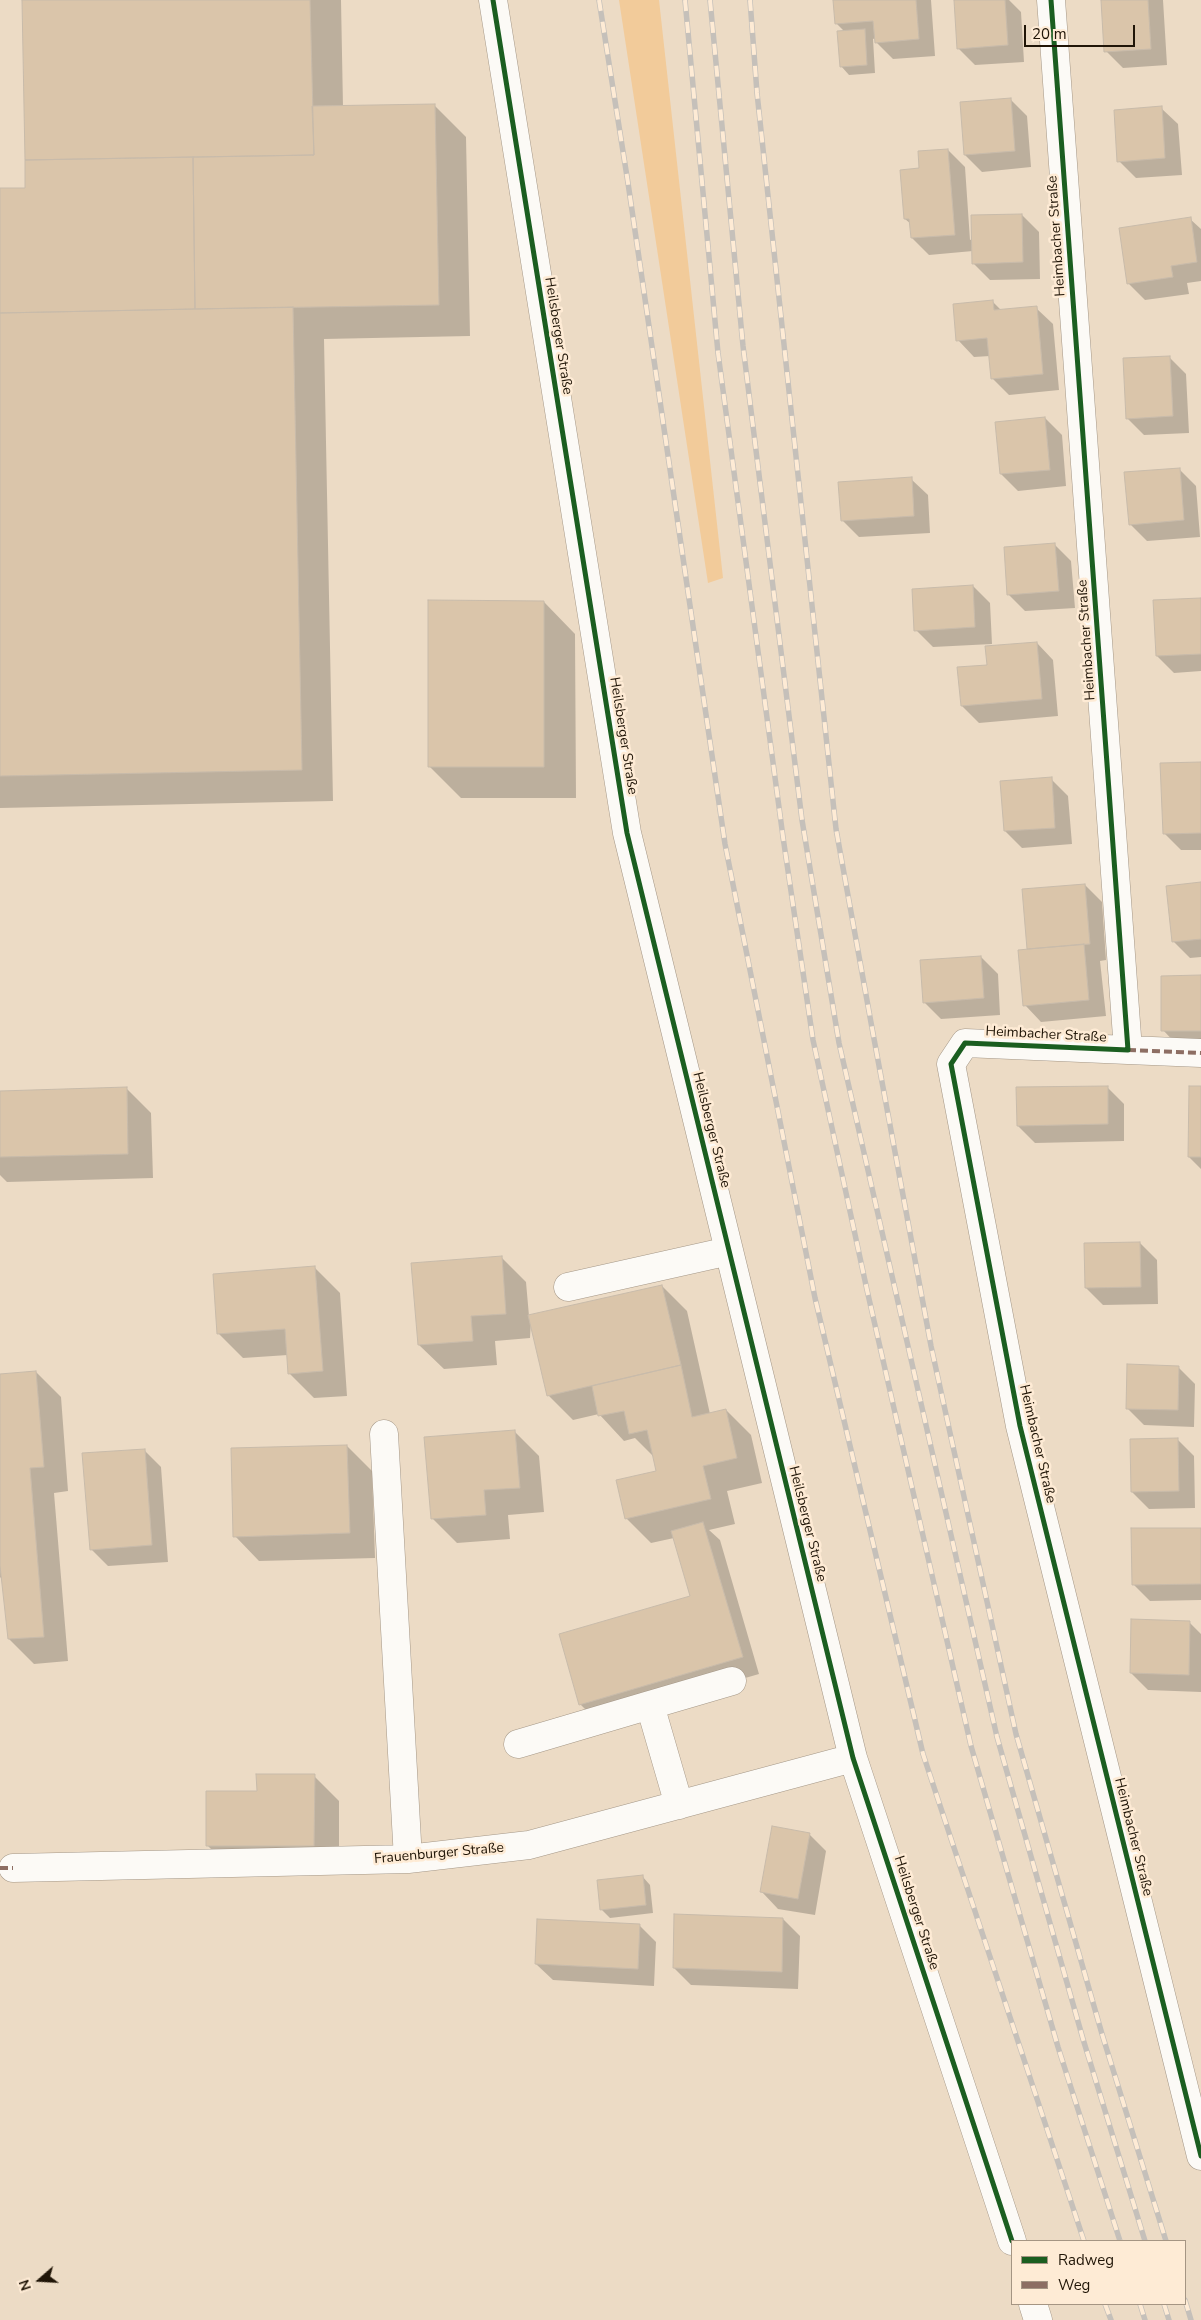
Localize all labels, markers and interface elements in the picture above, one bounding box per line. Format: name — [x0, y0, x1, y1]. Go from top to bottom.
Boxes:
scale bar — [1026, 15, 1137, 47]
text: 20 m — [1032, 24, 1067, 44]
street label: Heimbacher Straße — [1044, 175, 1070, 297]
street label: Heilsberger Straße — [540, 276, 576, 396]
street label: Heimbacher Straße — [1074, 579, 1100, 701]
street label: Heilsberger Straße — [605, 676, 641, 796]
street label: Heimbacher Straße — [985, 1023, 1107, 1047]
street label: Heilsberger Straße — [688, 1070, 734, 1190]
street label: Heimbacher Straße — [1015, 1383, 1059, 1505]
street label: Heilsberger Straße — [784, 1464, 830, 1584]
street label: Heimbacher Straße — [1110, 1776, 1156, 1898]
street label: Frauenburger Straße — [373, 1840, 505, 1868]
street label: Heilsberger Straße — [890, 1854, 942, 1972]
legend — [1011, 2240, 1186, 2305]
text: Radweg — [1058, 2250, 1114, 2270]
north arrow — [15, 2255, 65, 2305]
text: Weg — [1058, 2275, 1090, 2295]
text: N — [15, 2277, 36, 2293]

